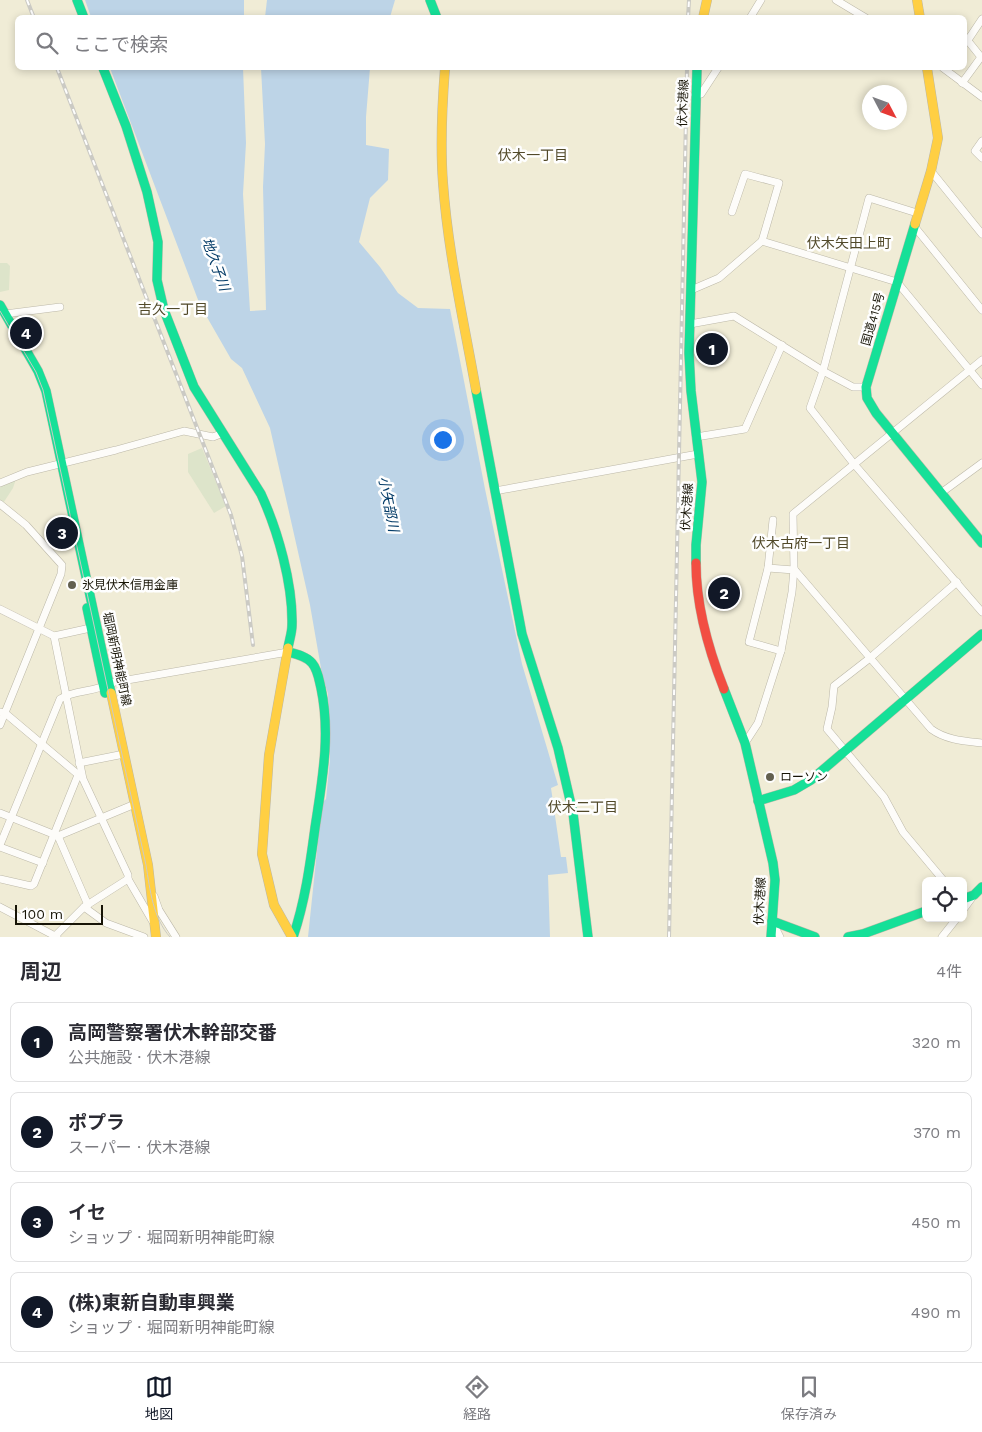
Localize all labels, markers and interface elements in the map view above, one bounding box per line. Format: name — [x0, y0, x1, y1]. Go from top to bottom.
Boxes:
search box — [15, 15, 967, 70]
icon: search — [33, 29, 61, 57]
text: ここで検索 — [73, 33, 168, 56]
street label: 伏木港線 — [675, 79, 691, 127]
north arrow — [862, 85, 907, 130]
district label: 伏木一丁目 — [498, 147, 568, 163]
water label: 地久子川 — [199, 235, 234, 295]
district label: 伏木矢田上町 — [807, 235, 891, 251]
street label: 国道415号 — [859, 291, 887, 347]
district label: 吉久一丁目 — [138, 301, 208, 317]
pin: 4 — [10, 314, 42, 352]
pin: 1 — [696, 330, 728, 368]
your location — [430, 427, 456, 453]
water label: 小矢部川 — [376, 475, 403, 535]
street label: 伏木港線 — [678, 483, 696, 531]
pin: 3 — [46, 514, 78, 552]
district label: 伏木古府一丁目 — [752, 535, 850, 551]
pin: 2 — [708, 574, 740, 612]
place label: 氷見伏木信用金庫 — [82, 578, 178, 592]
marker: 氷見伏木信用金庫 — [66, 579, 78, 591]
street label: 堀岡新明神能町線 — [100, 611, 134, 707]
place label: ローソン — [780, 770, 828, 784]
marker: ローソン — [764, 771, 776, 783]
district label: 伏木二丁目 — [548, 799, 618, 815]
street label: 伏木港線 — [752, 877, 768, 925]
map controls — [922, 877, 967, 922]
button: locate — [922, 877, 967, 922]
scale bar — [15, 902, 102, 925]
text: 100 m — [22, 906, 63, 922]
text: 周辺 — [20, 959, 62, 984]
text: 4件 — [936, 962, 962, 981]
text: 高岡警察署伏木幹部交番 — [68, 1021, 277, 1044]
text: 1 — [34, 1033, 40, 1052]
text: 320 m — [912, 1033, 961, 1052]
text: 公共施設 · 伏木港線 — [68, 1048, 211, 1067]
text: ポプラ — [68, 1111, 125, 1134]
text: 2 — [32, 1123, 42, 1142]
text: 370 m — [913, 1123, 961, 1142]
text: スーパー · 伏木港線 — [68, 1138, 210, 1157]
text: イセ — [68, 1201, 106, 1224]
text: 3 — [32, 1213, 42, 1232]
text: 450 m — [911, 1213, 961, 1232]
text: ショップ · 堀岡新明神能町線 — [68, 1228, 275, 1247]
text: (株)東新自動車興業 — [68, 1291, 235, 1314]
text: 4 — [32, 1303, 42, 1322]
text: 490 m — [911, 1303, 961, 1322]
text: ショップ · 堀岡新明神能町線 — [68, 1318, 275, 1337]
tab: 地図 — [145, 1373, 173, 1423]
tab: 経路 — [463, 1373, 491, 1423]
tab: 保存済み — [781, 1373, 837, 1423]

